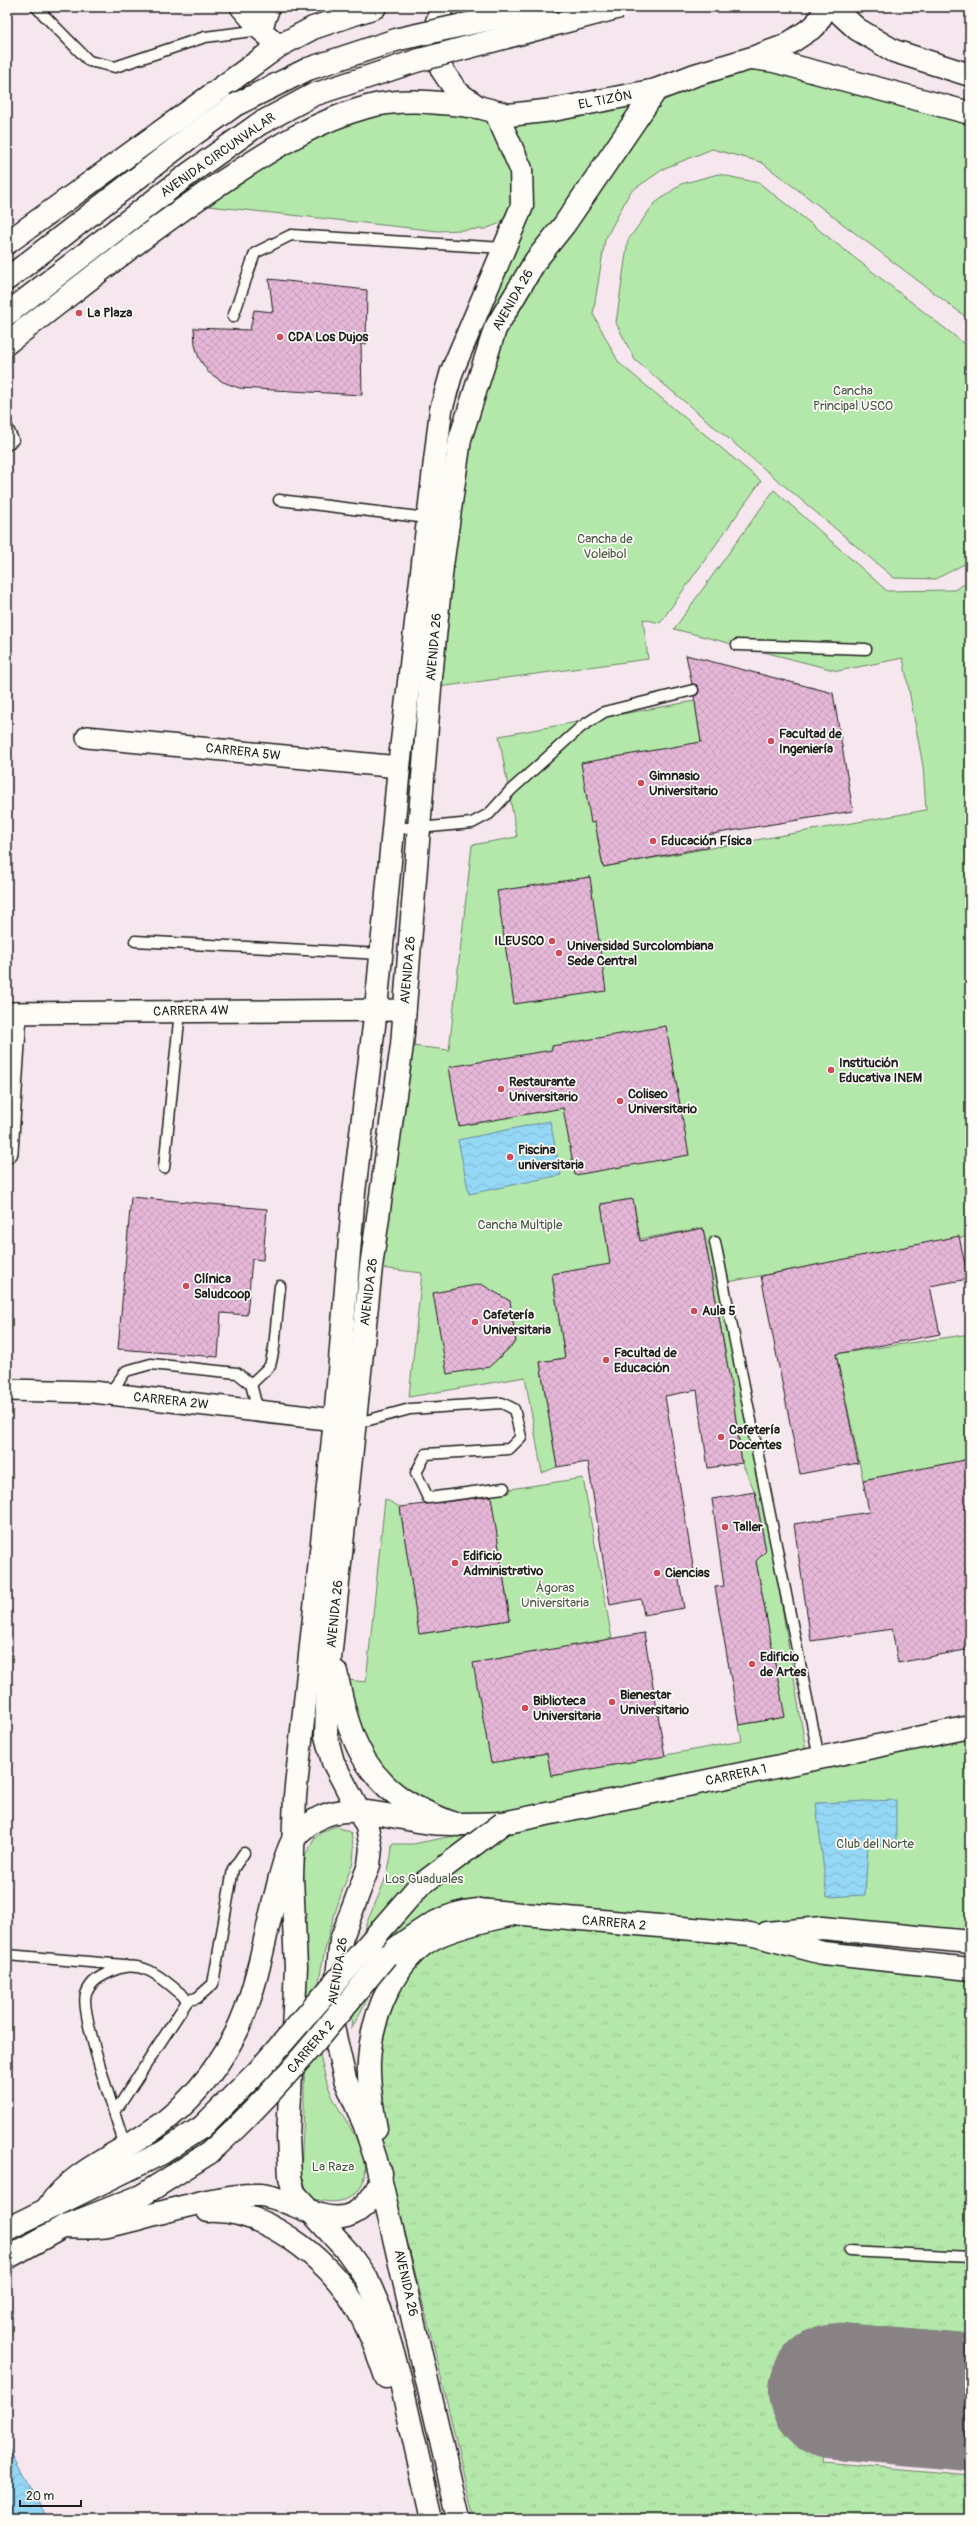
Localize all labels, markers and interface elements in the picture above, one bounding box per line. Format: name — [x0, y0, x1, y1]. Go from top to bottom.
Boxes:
street label: EL TIZÓN — [577, 87, 633, 113]
street label: AVENIDA CIRCUNVALAR — [157, 109, 279, 201]
street label: AVENIDA 26 — [489, 266, 537, 334]
place label: La Plaza — [87, 305, 132, 321]
marker: La Plaza — [74, 308, 84, 318]
place label: CDA Los Dujos — [288, 329, 369, 345]
marker: CDA Los Dujos — [275, 332, 285, 342]
park label: Cancha Principal USCO — [813, 383, 893, 414]
park label: Cancha de Voleibol — [577, 531, 633, 562]
street label: AVENIDA 26 — [423, 612, 445, 682]
place label: Facultad de Ingeniería — [779, 726, 842, 757]
marker: Facultad de Ingeniería — [766, 736, 776, 746]
street label: CARRERA 5W — [205, 740, 281, 764]
place label: Gimnasio Universitario — [649, 768, 718, 799]
marker: Gimnasio Universitario — [636, 778, 646, 788]
place label: Educación Física — [661, 833, 752, 849]
marker: Educación Física — [648, 836, 658, 846]
place label: ILEUSCO — [494, 933, 545, 949]
street label: AVENIDA 26 — [397, 935, 419, 1005]
marker: ILEUSCO — [547, 936, 557, 946]
place label: Universidad Surcolombiana Sede Central — [567, 938, 714, 969]
marker: Universidad Surcolombiana Sede Central — [554, 948, 564, 958]
street label: CARRERA 4W — [153, 1002, 229, 1020]
place label: Institución Educativa INEM — [839, 1055, 922, 1086]
marker: Institución Educativa INEM — [826, 1065, 836, 1075]
place label: Restaurante Universitario — [509, 1074, 578, 1105]
marker: Restaurante Universitario — [496, 1084, 506, 1094]
place label: Coliseo Universitario — [628, 1086, 697, 1117]
marker: Coliseo Universitario — [615, 1096, 625, 1106]
place label: Piscina universitaria — [518, 1142, 584, 1173]
marker: Piscina universitaria — [505, 1152, 515, 1162]
park label: Cancha Multiple — [478, 1217, 563, 1233]
street label: AVENIDA 26 — [357, 1257, 381, 1327]
place label: Clínica Saludcoop — [194, 1271, 250, 1302]
marker: Clínica Saludcoop — [181, 1281, 191, 1291]
place label: Aula 5 — [702, 1303, 735, 1319]
marker: Aula 5 — [689, 1306, 699, 1316]
place label: Cafetería Universitaria — [483, 1307, 551, 1338]
marker: Cafetería Universitaria — [470, 1317, 480, 1327]
place label: Facultad de Educación — [614, 1345, 677, 1376]
marker: Facultad de Educación — [601, 1355, 611, 1365]
street label: CARRERA 2W — [133, 1389, 209, 1413]
place label: Cafetería Docentes — [729, 1422, 782, 1453]
marker: Cafetería Docentes — [716, 1432, 726, 1442]
place label: Taller — [732, 1519, 763, 1535]
marker: Taller — [720, 1522, 730, 1532]
place label: Edificio Administrativo — [463, 1548, 543, 1579]
marker: Edificio Administrativo — [450, 1558, 460, 1568]
place label: Ciencias — [665, 1565, 710, 1581]
marker: Ciencias — [652, 1568, 662, 1578]
street label: AVENIDA 26 — [323, 1579, 347, 1649]
park label: Ágoras Universitaria — [521, 1580, 589, 1611]
place label: Edificio de Artes — [760, 1649, 806, 1680]
marker: Edificio de Artes — [747, 1659, 757, 1669]
place label: Bienestar Universitario — [620, 1687, 689, 1718]
place label: Biblioteca Universitaria — [533, 1693, 601, 1724]
marker: Bienestar Universitario — [607, 1697, 617, 1707]
marker: Biblioteca Universitaria — [520, 1703, 530, 1713]
street label: CARRERA 1 — [704, 1761, 768, 1789]
park label: Club del Norte — [836, 1836, 914, 1852]
park label: Los Guaduales — [385, 1871, 463, 1887]
street label: CARRERA 2 — [581, 1912, 647, 1934]
street label: AVENIDA 26 — [325, 1936, 351, 2006]
street label: CARRERA 2 — [284, 2017, 338, 2077]
park label: La Raza — [312, 2159, 354, 2175]
street label: AVENIDA 26 — [391, 2248, 421, 2318]
scale bar — [20, 2482, 81, 2508]
text: 20 m — [26, 2489, 55, 2504]

